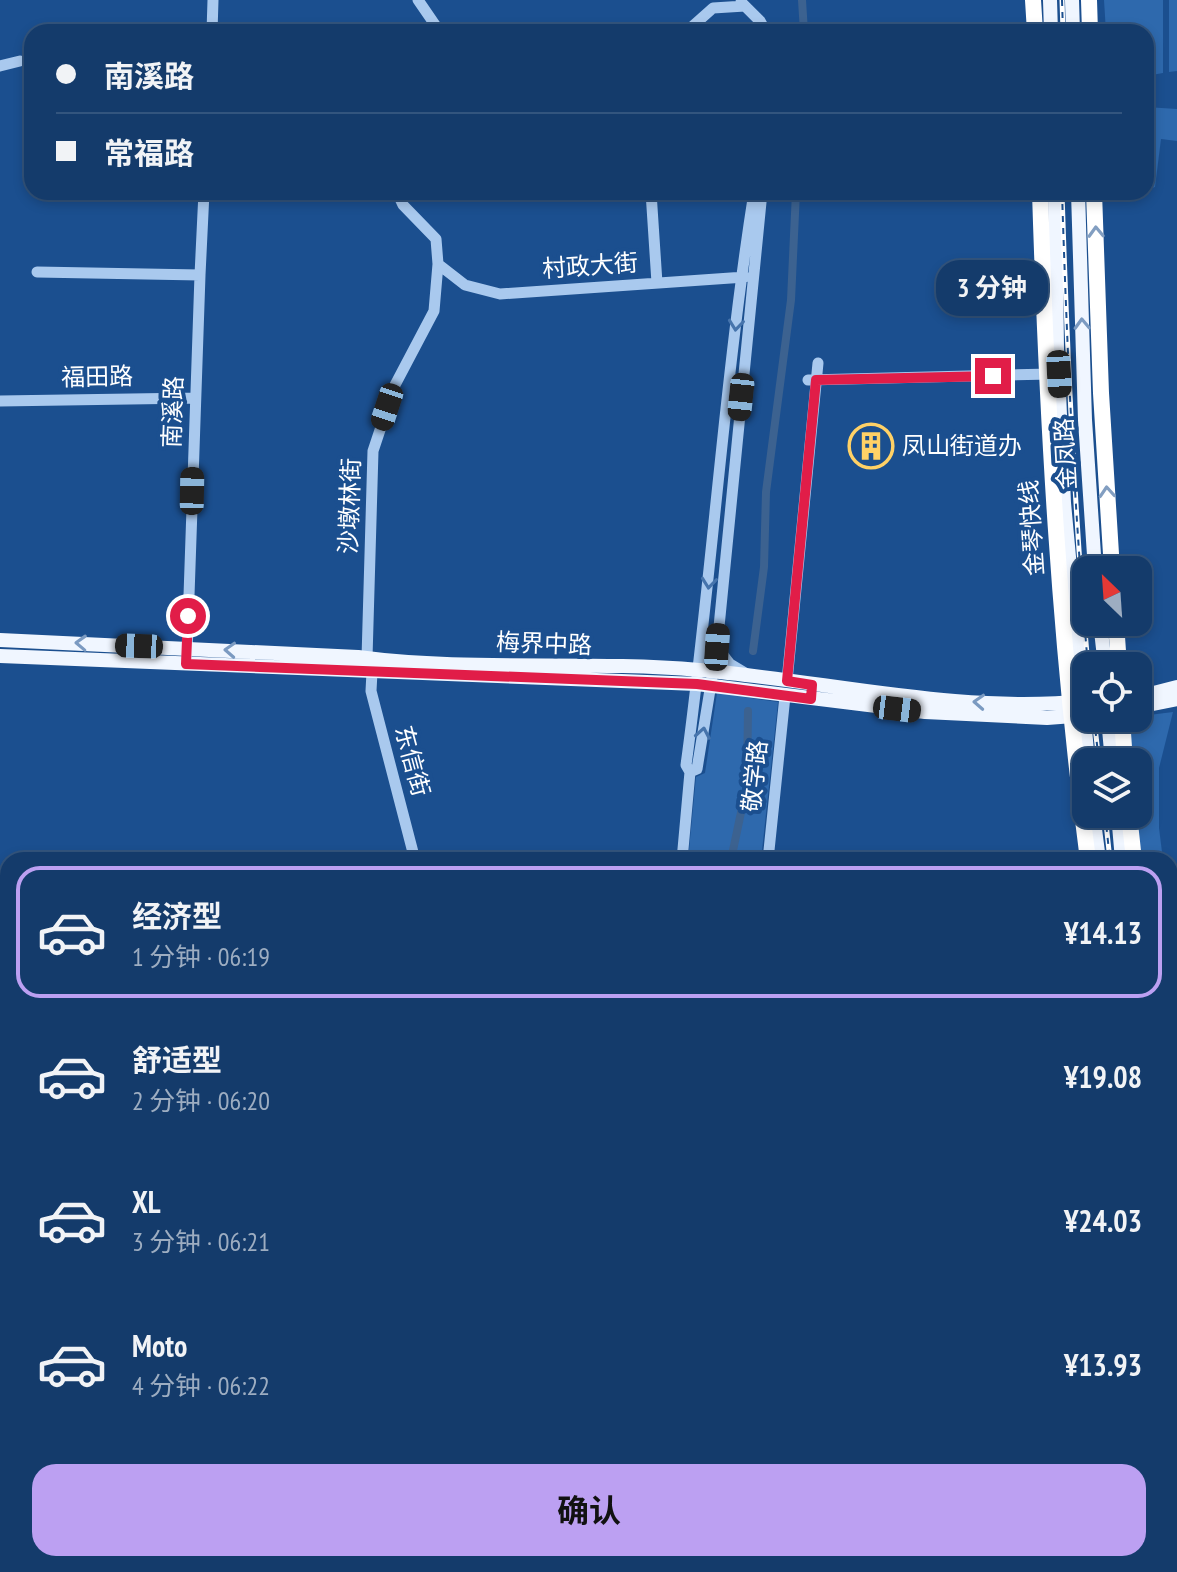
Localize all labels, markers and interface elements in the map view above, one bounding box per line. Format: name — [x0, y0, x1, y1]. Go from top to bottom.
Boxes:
text: 南溪路 — [104, 56, 194, 95]
text: 常福路 — [104, 133, 194, 172]
one-way arrow — [1087, 225, 1104, 238]
street label: 村政大街 — [541, 247, 639, 284]
callout: 3 分钟 — [937, 260, 1049, 316]
text: 3 分钟 — [957, 271, 1027, 304]
one-way arrow — [1074, 317, 1091, 330]
one-way arrow — [727, 319, 744, 332]
car — [1046, 349, 1072, 399]
route end — [975, 358, 1011, 394]
street label: 福田路 — [61, 360, 133, 393]
car — [727, 372, 755, 422]
street label: 南溪路 — [156, 375, 189, 449]
car — [368, 380, 406, 434]
street label: 金凤路 — [1048, 417, 1083, 491]
building icon: 凤山街道办 — [847, 422, 895, 470]
place label: 凤山街道办 — [902, 430, 1022, 461]
street label: 沙墩林街 — [332, 457, 367, 554]
car — [180, 467, 204, 515]
street label: 金琴快线 — [1013, 479, 1050, 577]
one-way arrow — [1099, 485, 1116, 498]
north arrow — [1072, 556, 1152, 636]
map controls — [1072, 556, 1152, 828]
one-way arrow — [700, 577, 717, 590]
route start — [170, 598, 206, 634]
car — [703, 622, 731, 672]
street label: 梅界中路 — [496, 626, 593, 661]
car — [115, 633, 163, 659]
one-way arrow — [74, 635, 87, 652]
one-way arrow — [223, 642, 236, 659]
button: locate — [1072, 652, 1152, 732]
one-way arrow — [972, 693, 985, 710]
car — [872, 694, 922, 724]
street label: 东信街 — [388, 722, 437, 800]
one-way arrow — [693, 726, 710, 739]
street label: 敬学路 — [735, 739, 774, 813]
button: layers — [1072, 748, 1152, 828]
icon: car — [36, 896, 108, 968]
text: 经济型 — [132, 896, 222, 935]
text: ¥14.13 — [1064, 913, 1142, 952]
text: 1 分钟 · 06:19 — [132, 940, 270, 973]
icon: car — [36, 1040, 108, 1112]
text: 舒适型 — [132, 1040, 222, 1079]
text: ¥19.08 — [1064, 1057, 1142, 1096]
text: 2 分钟 · 06:20 — [132, 1084, 270, 1117]
text: XL — [132, 1182, 161, 1221]
icon: car — [36, 1184, 108, 1256]
text: ¥24.03 — [1064, 1201, 1142, 1240]
text: 3 分钟 · 06:21 — [132, 1225, 270, 1258]
text: Moto — [132, 1326, 187, 1365]
icon: car — [36, 1328, 108, 1400]
text: ¥13.93 — [1064, 1345, 1142, 1384]
text: 4 分钟 · 06:22 — [132, 1369, 270, 1402]
button: 确认 — [32, 1464, 1146, 1556]

